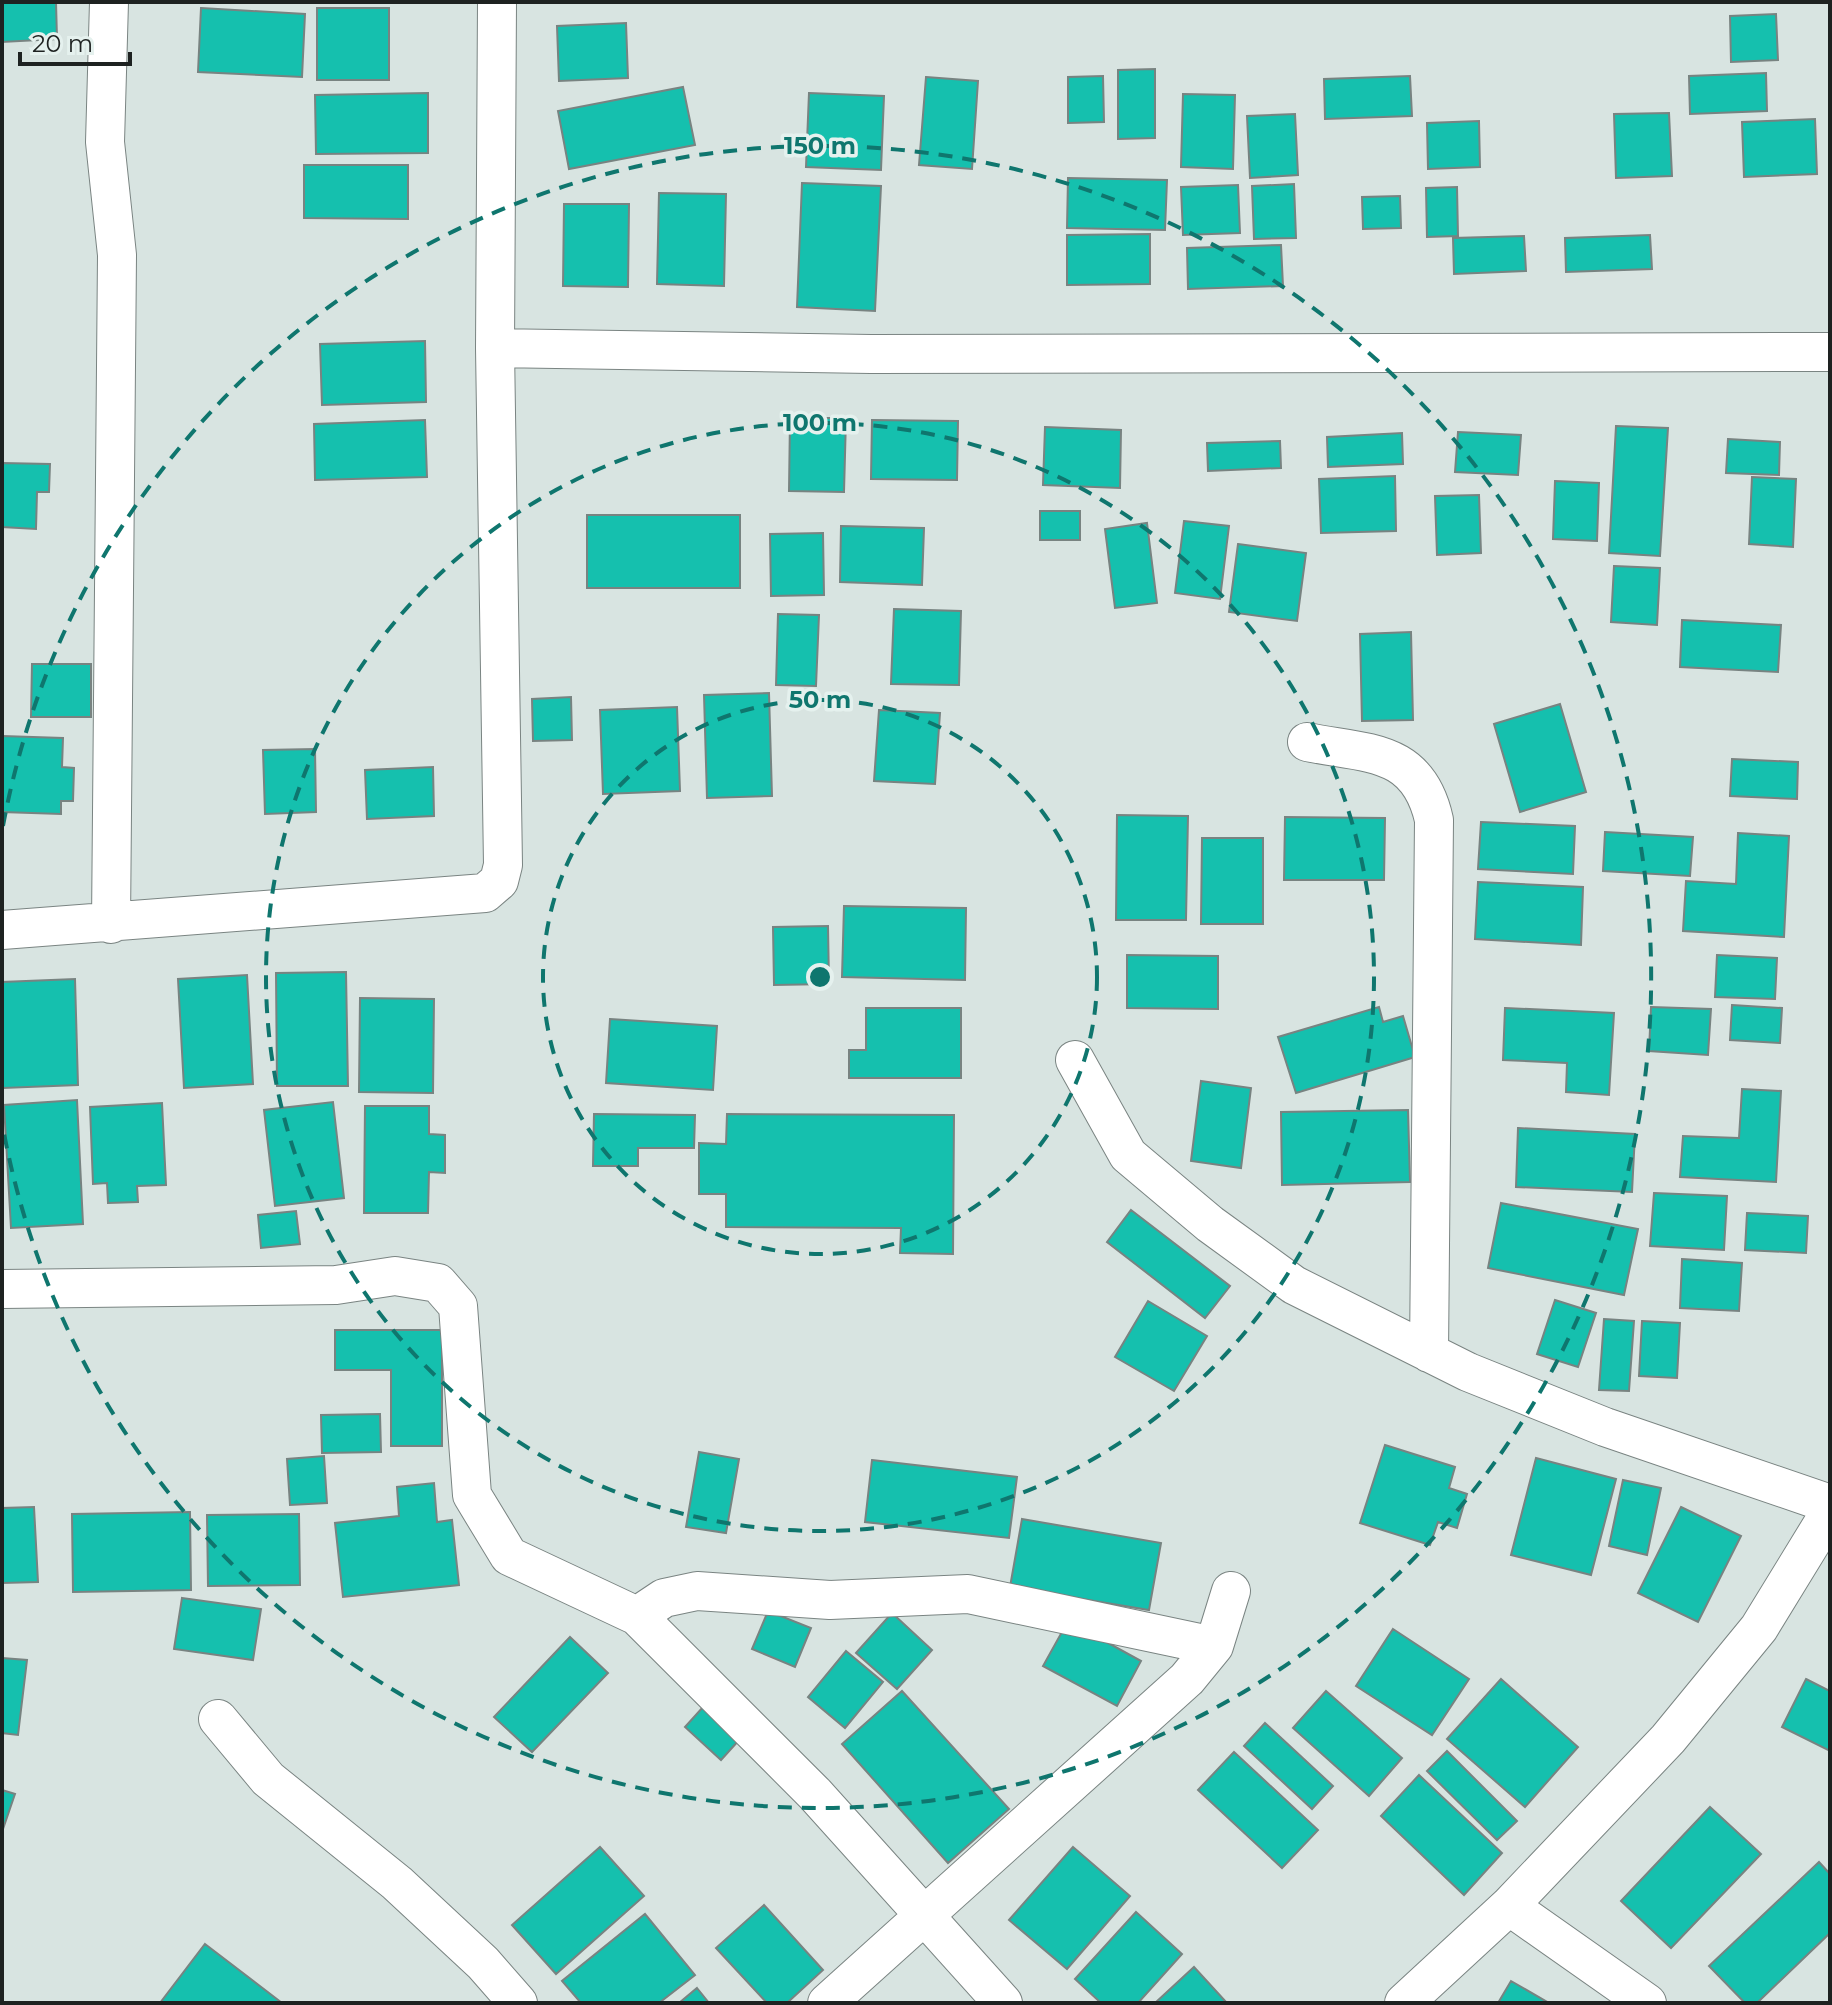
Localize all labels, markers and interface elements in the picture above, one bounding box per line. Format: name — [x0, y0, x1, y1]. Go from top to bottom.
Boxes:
scale bar — [20, 16, 130, 66]
text: 20 m — [32, 29, 93, 58]
text: 150 m — [784, 131, 856, 160]
text: 100 m — [783, 408, 857, 437]
text: 50 m — [789, 685, 851, 714]
centre of rings — [806, 963, 834, 991]

